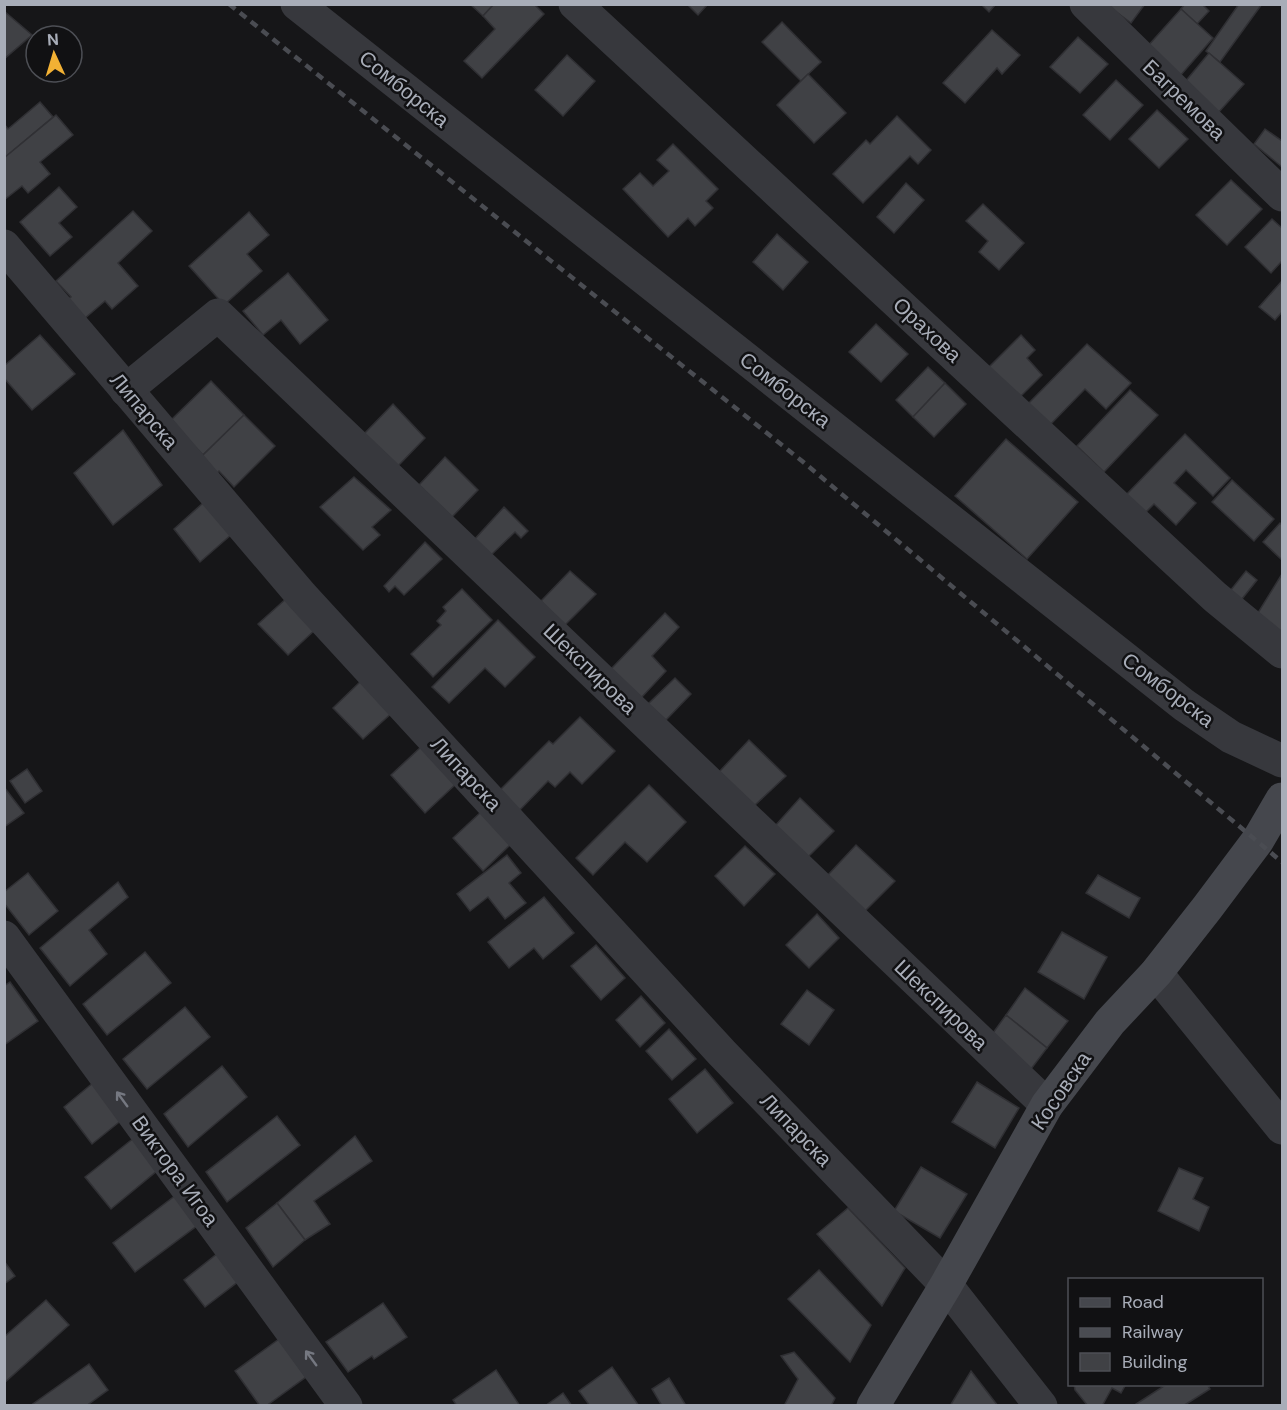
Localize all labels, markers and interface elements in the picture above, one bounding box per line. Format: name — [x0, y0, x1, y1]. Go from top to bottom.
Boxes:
north arrow — [24, 24, 84, 84]
text: N — [46, 29, 60, 50]
street label: Сомборска — [353, 44, 455, 134]
street label: Багремова — [1136, 53, 1232, 147]
street label: Орахова — [887, 291, 968, 369]
street label: Сомборска — [734, 346, 837, 435]
street label: Липарска — [104, 367, 185, 456]
street label: Шекспирова — [537, 617, 643, 721]
street label: Сомборска — [1116, 646, 1220, 734]
street label: Липарска — [424, 731, 508, 817]
street label: Шекспирова — [888, 953, 994, 1057]
street label: Косовска — [1024, 1046, 1098, 1136]
street label: Липарска — [754, 1087, 838, 1173]
one-way arrow — [116, 1091, 128, 1107]
street label: Виктора Игоа — [125, 1110, 225, 1232]
legend — [1068, 1278, 1263, 1386]
text: Road — [1122, 1290, 1164, 1314]
text: Railway — [1122, 1320, 1184, 1344]
text: Building — [1122, 1350, 1187, 1374]
one-way arrow — [305, 1351, 317, 1367]

